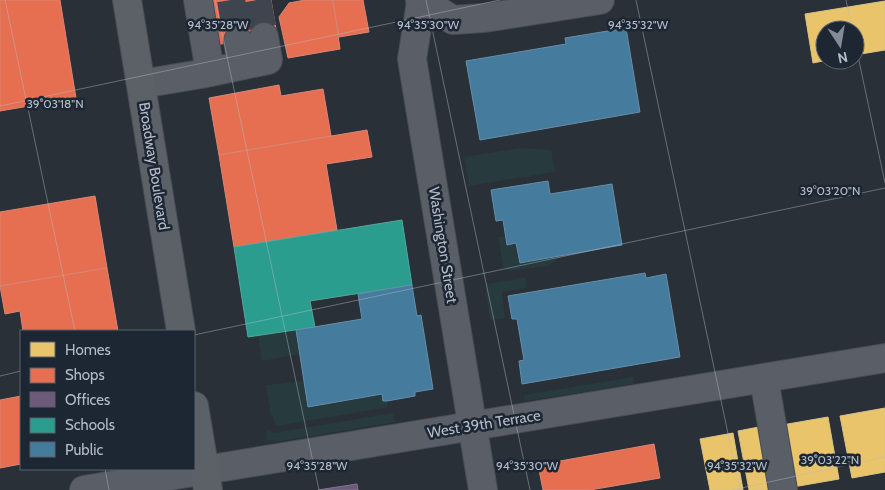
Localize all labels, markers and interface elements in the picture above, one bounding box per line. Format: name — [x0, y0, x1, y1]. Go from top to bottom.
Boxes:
text: 94°35'28"W — [188, 17, 249, 32]
text: 94°35'30"W — [397, 17, 460, 32]
text: 94°35'32"W — [608, 17, 669, 32]
north arrow — [815, 20, 865, 70]
text: N — [836, 48, 849, 68]
text: 39°03'18"N — [26, 96, 84, 111]
street label: Broadway Boulevard — [135, 101, 173, 231]
text: 39°03'20"N — [800, 183, 860, 198]
street label: Washington Street — [425, 185, 461, 305]
legend — [20, 330, 195, 470]
text: Homes — [65, 341, 111, 359]
text: Shops — [65, 366, 105, 384]
text: Offices — [65, 391, 110, 409]
street label: West 39th Terrace — [426, 406, 542, 442]
text: Schools — [65, 416, 115, 434]
text: Public — [65, 441, 103, 459]
text: 39°03'22"N — [801, 452, 859, 467]
text: 94°35'28"W — [287, 458, 348, 473]
text: 94°35'30"W — [496, 458, 559, 473]
text: 94°35'32"W — [707, 458, 768, 473]

